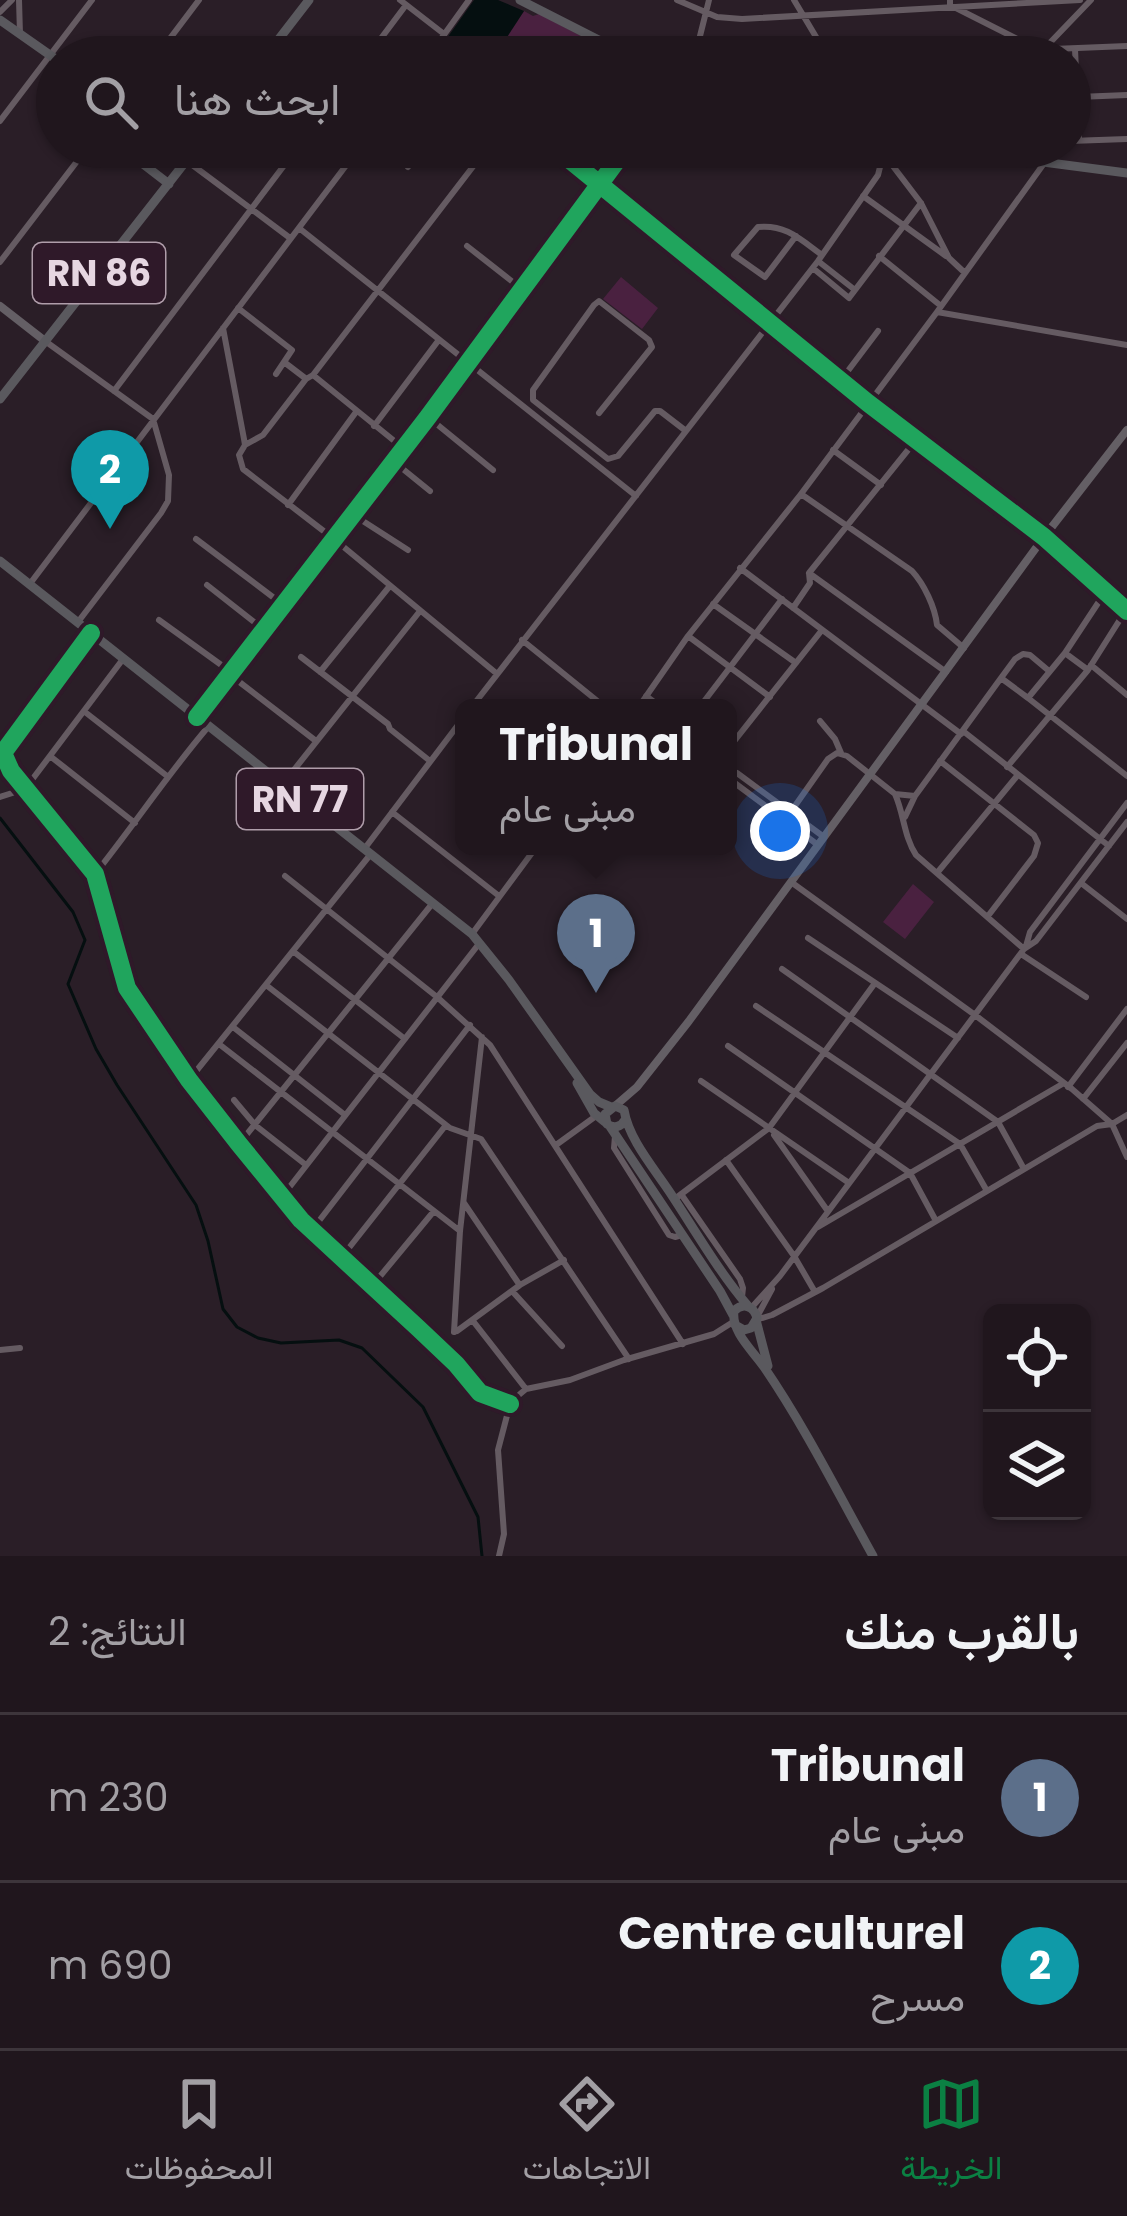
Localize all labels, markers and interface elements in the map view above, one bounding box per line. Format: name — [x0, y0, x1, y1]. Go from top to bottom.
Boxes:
search box — [36, 36, 1091, 168]
text: ابحث هنا — [174, 68, 340, 131]
icon: search — [78, 69, 144, 135]
road number: RN 86 — [33, 243, 165, 303]
pin: 2 — [71, 430, 149, 529]
popup — [455, 699, 737, 855]
text: Tribunal — [499, 713, 693, 776]
road number: RN 77 — [237, 769, 363, 829]
text: مبنى عام — [499, 781, 636, 836]
your location — [750, 801, 810, 861]
pin: 1 — [557, 894, 635, 993]
map controls — [983, 1304, 1091, 1520]
button: locate — [983, 1304, 1091, 1412]
button: layers — [983, 1412, 1091, 1520]
text: بالقرب منك — [844, 1595, 1079, 1667]
text: النتائج: 2 — [48, 1604, 187, 1659]
text: Tribunal — [771, 1734, 965, 1797]
text: 230 m — [48, 1770, 168, 1825]
text: 1 — [1033, 1770, 1047, 1825]
text: مبنى عام — [828, 1802, 965, 1857]
text: Centre culturel — [618, 1902, 965, 1965]
text: 690 m — [48, 1938, 172, 1993]
text: 2 — [1029, 1938, 1051, 1993]
text: مسرح — [870, 1970, 965, 2025]
tab: المحفوظات — [125, 2071, 273, 2197]
tab: الاتجاهات — [523, 2071, 651, 2197]
tab: الخريطة — [900, 2071, 1002, 2197]

